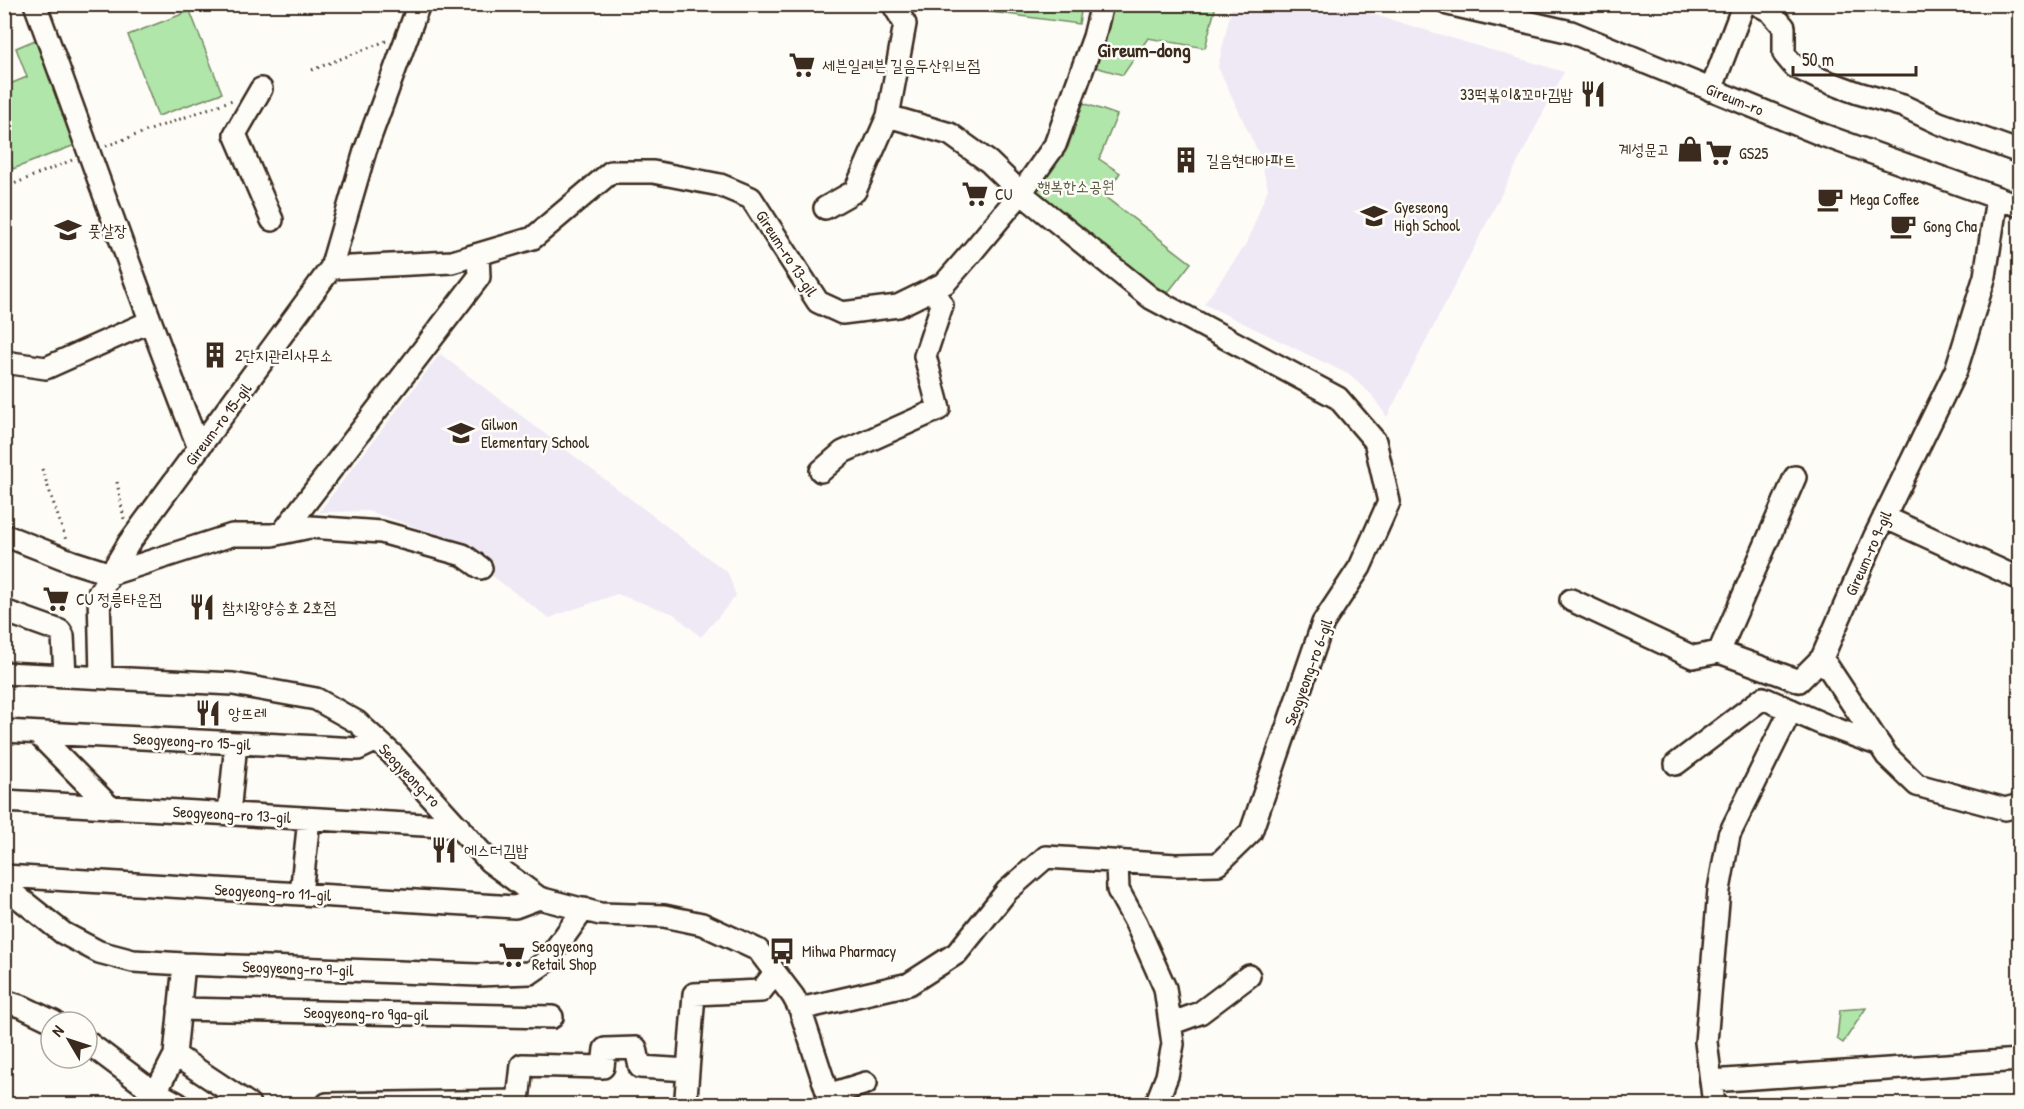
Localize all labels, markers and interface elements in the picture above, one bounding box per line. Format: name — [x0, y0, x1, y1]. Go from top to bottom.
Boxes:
district label: Gireum-dong — [1097, 36, 1191, 64]
scale bar — [1793, 39, 1916, 77]
text: 50 m — [1802, 47, 1834, 72]
supermarket icon: 세븐일레븐 길음두산위브점 — [787, 50, 817, 80]
place label: 세븐일레븐 길음두산위브점 — [822, 54, 980, 76]
street label: Gireum-ro — [1703, 78, 1768, 121]
restaurant icon: 33떡볶이&꼬마김밥 — [1578, 79, 1608, 109]
place label: 33떡볶이&꼬마김밥 — [1460, 83, 1573, 105]
shop icon: 계성문고 — [1675, 134, 1705, 164]
place label: 계성문고 — [1619, 138, 1670, 160]
supermarket icon: GS25 — [1704, 138, 1734, 168]
place label: GS25 — [1739, 142, 1769, 164]
building icon: 길음현대아파트 — [1171, 145, 1201, 175]
place label: 길음현대아파트 — [1206, 149, 1296, 171]
park label: 행복한소공원 — [1037, 175, 1115, 197]
supermarket icon: CU — [960, 179, 990, 209]
place label: CU — [995, 183, 1013, 205]
cafe icon: Mega Coffee — [1815, 184, 1845, 214]
place label: Mega Coffee — [1850, 188, 1920, 210]
place label: Gyeseong High School — [1394, 196, 1461, 236]
school or university icon: Gyeseong High School — [1359, 201, 1389, 231]
street label: Gireum-ro 13-gil — [751, 206, 823, 301]
cafe icon: Gong Cha — [1888, 211, 1918, 241]
school or university icon: 풋살장 — [53, 215, 83, 245]
place label: Gong Cha — [1923, 215, 1977, 237]
place label: 풋살장 — [88, 219, 127, 241]
building icon: 2단지관리사무소 — [200, 340, 230, 370]
place label: 2단지관리사무소 — [235, 344, 333, 366]
street label: Gireum-ro 15-gil — [180, 378, 257, 470]
place label: Gilwon Elementary School — [481, 413, 590, 453]
school or university icon: Gilwon Elementary School — [446, 418, 476, 448]
street label: Gireum-ro 9-gil — [1839, 506, 1897, 599]
supermarket icon: CU 정릉타운점 — [41, 584, 71, 614]
place label: CU 정릉타운점 — [76, 588, 162, 610]
restaurant icon: 참치왕양승호 2호점 — [187, 592, 217, 622]
place label: 참치왕양승호 2호점 — [222, 596, 336, 618]
street label: Seogyeong-ro 6-gil — [1279, 615, 1338, 728]
restaurant icon: 앙뜨레 — [193, 698, 223, 728]
place label: 앙뜨레 — [228, 702, 267, 724]
street label: Seogyeong-ro 15-gil — [133, 727, 252, 755]
street label: Seogyeong-ro — [374, 738, 446, 812]
street label: Seogyeong-ro 13-gil — [172, 800, 292, 828]
restaurant icon: 에스더김밥 — [429, 835, 459, 865]
place label: 에스더김밥 — [464, 839, 529, 861]
street label: Seogyeong-ro 11-gil — [214, 878, 333, 906]
place label: Seogyeong Retail Shop — [532, 935, 596, 975]
bus stop icon: Mihwa Pharmacy — [767, 936, 797, 966]
supermarket icon: Seogyeong Retail Shop — [497, 940, 527, 970]
place label: Mihwa Pharmacy — [802, 940, 896, 962]
street label: Seogyeong-ro 9-gil — [242, 955, 355, 981]
street label: Seogyeong-ro 9ga-gil — [303, 1001, 429, 1025]
north arrow — [39, 1010, 99, 1070]
text: N — [46, 1020, 69, 1041]

